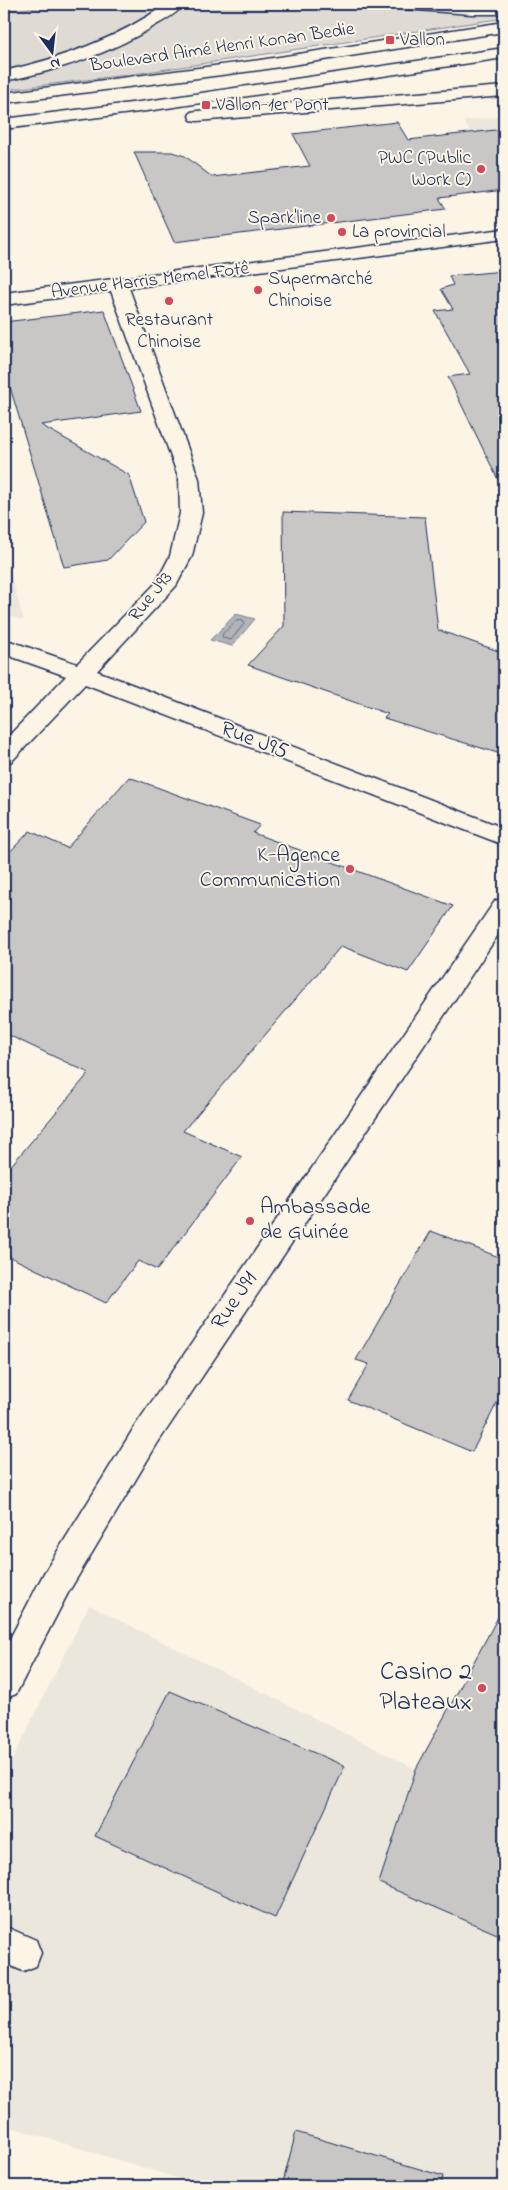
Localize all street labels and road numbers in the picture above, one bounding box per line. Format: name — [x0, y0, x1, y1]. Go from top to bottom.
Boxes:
street label: Boulevard Aimé Henri Konan Bedie — [87, 16, 357, 80]
street label: Avenue Harris Memel Fotê — [50, 255, 251, 307]
street label: Rue J93 — [122, 566, 180, 628]
street label: Rue J95 — [216, 714, 292, 768]
street label: Rue J91 — [204, 1265, 266, 1337]

